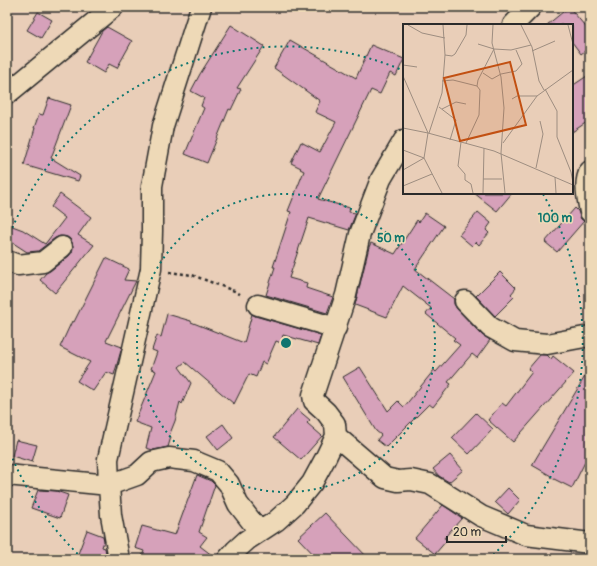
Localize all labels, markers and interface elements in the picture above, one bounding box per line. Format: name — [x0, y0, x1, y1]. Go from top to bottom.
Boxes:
inset map — [403, 24, 573, 194]
text: 100 m — [538, 211, 573, 226]
text: 50 m — [377, 231, 405, 246]
centre of rings — [279, 336, 293, 350]
scale bar — [447, 518, 506, 544]
text: 20 m — [453, 525, 482, 540]

